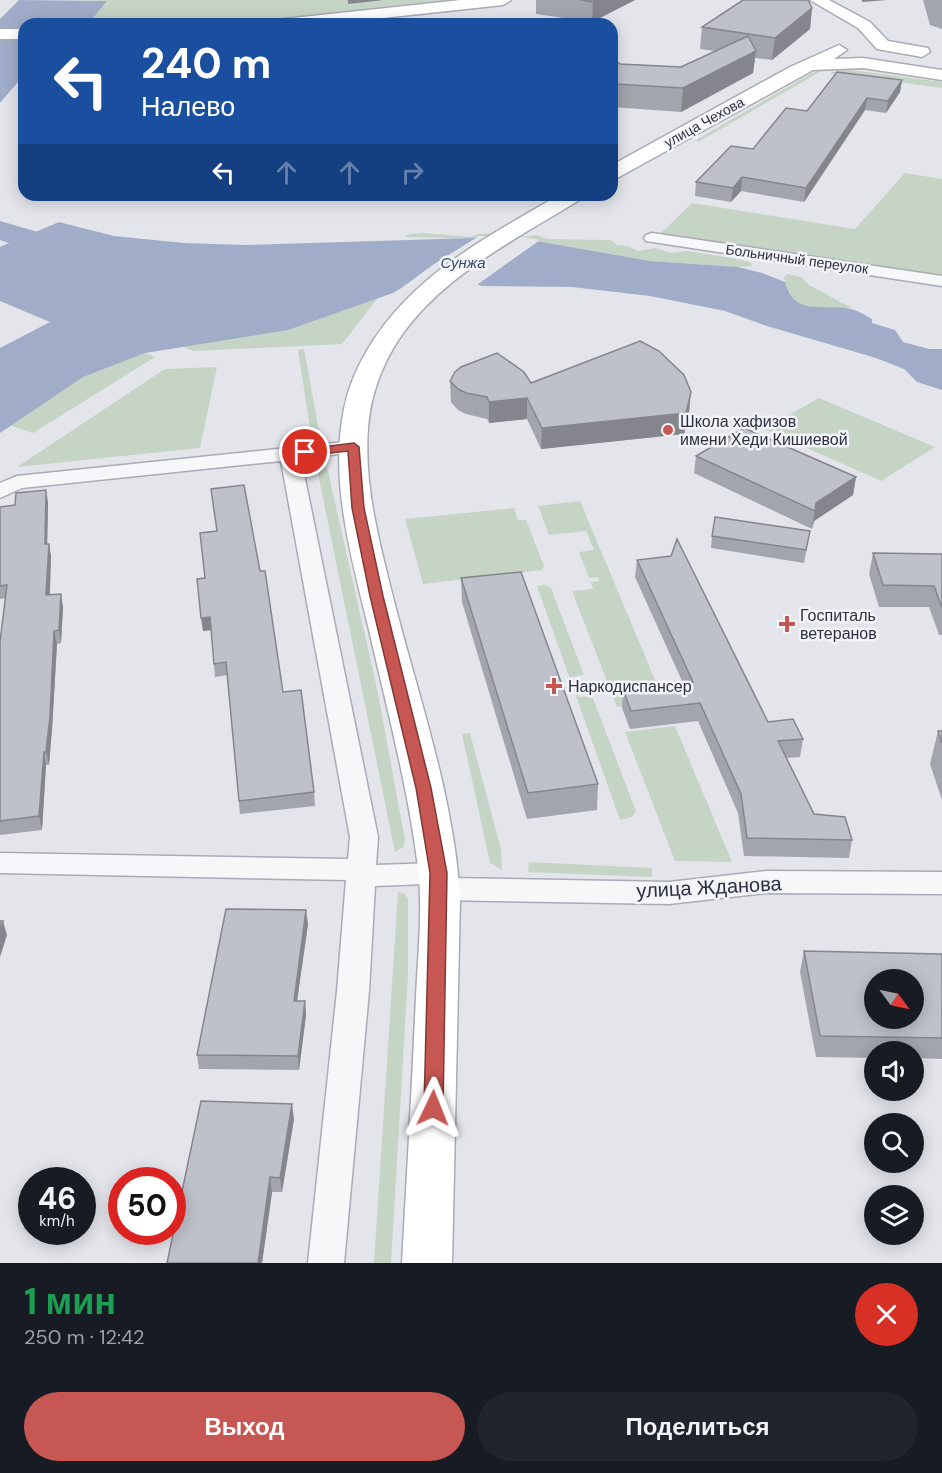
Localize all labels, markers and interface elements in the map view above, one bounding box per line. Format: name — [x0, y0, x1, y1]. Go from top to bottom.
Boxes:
text: 240 m — [141, 36, 271, 91]
icon: left — [42, 42, 120, 120]
text: Налево — [141, 89, 235, 124]
street label: улица Чехова — [661, 93, 747, 151]
icon: left — [207, 156, 240, 189]
icon: ahead — [270, 156, 303, 189]
icon: ahead — [333, 156, 366, 189]
icon: right — [396, 156, 429, 189]
street label: Больничный переулок — [724, 240, 870, 278]
water label: Сунжа — [440, 253, 486, 273]
place label: Школа хафизов имени Хеди Кишиевой — [680, 411, 848, 450]
marker: Школа хафизов имени Хеди Кишиевой — [661, 423, 675, 437]
pin — [279, 426, 330, 477]
icon: arrive — [288, 435, 321, 468]
place label: Госпиталь ветеранов — [800, 605, 877, 644]
marker: Госпиталь ветеранов — [778, 615, 796, 633]
place label: Наркодиспансер — [568, 676, 692, 697]
marker: Наркодиспансер — [545, 677, 563, 695]
street label: улица Жданова — [636, 870, 783, 904]
north arrow — [864, 969, 924, 1029]
map controls — [864, 969, 924, 1245]
button: sound — [864, 1041, 924, 1101]
position arrow — [401, 1076, 465, 1140]
button: search — [864, 1113, 924, 1173]
speed limit sign: 50 — [108, 1167, 186, 1245]
text: 46 — [38, 1179, 76, 1218]
button: layers — [864, 1185, 924, 1245]
text: km/h — [39, 1211, 75, 1231]
text: 1 мин — [24, 1278, 116, 1325]
button: close — [855, 1283, 918, 1346]
text: 250 m · 12:42 — [24, 1324, 145, 1350]
button: Выход — [24, 1392, 465, 1461]
button: Поделиться — [477, 1392, 918, 1461]

